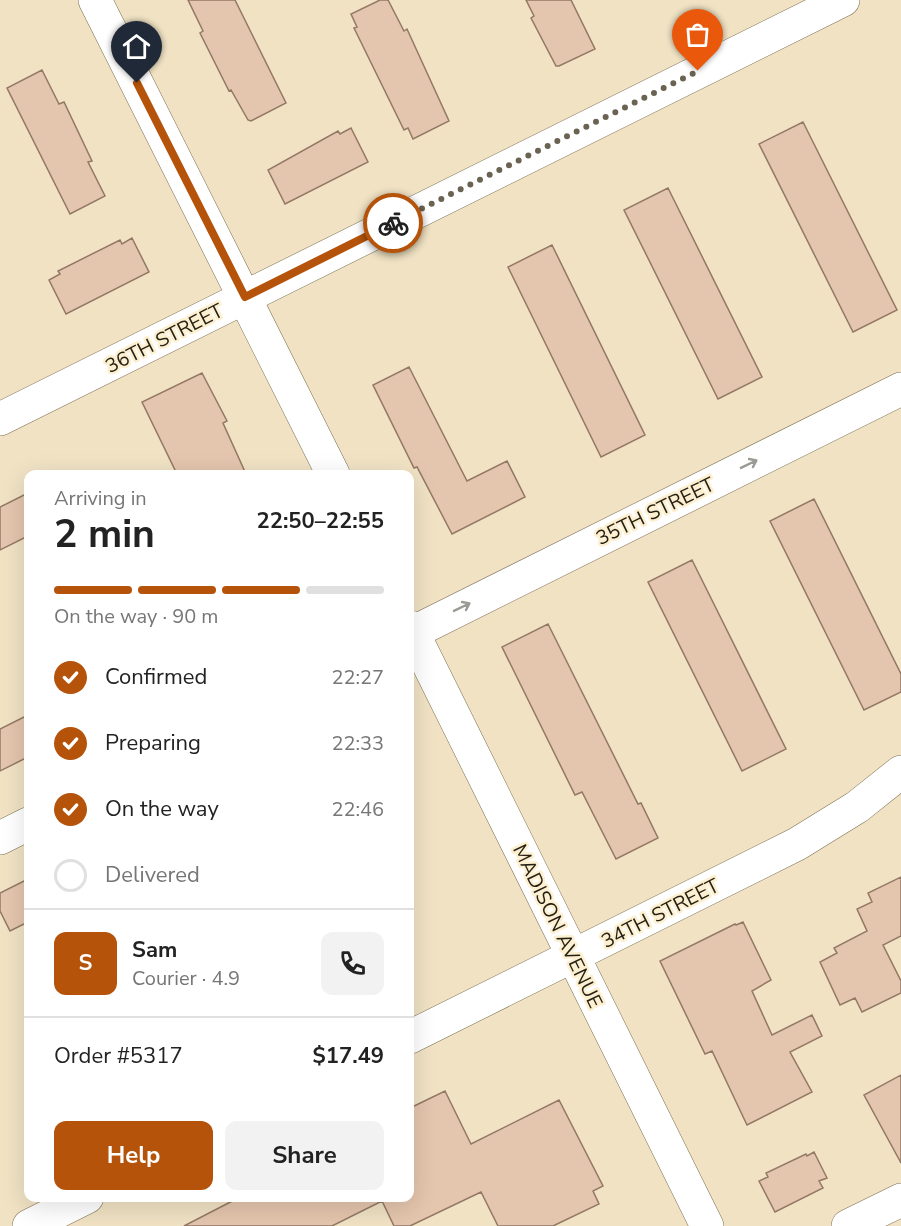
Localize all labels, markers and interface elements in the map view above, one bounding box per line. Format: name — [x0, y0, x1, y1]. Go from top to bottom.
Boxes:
pin — [672, 9, 723, 71]
icon: bag — [681, 18, 714, 51]
pin — [111, 21, 162, 83]
icon: home — [120, 30, 153, 63]
courier — [363, 193, 423, 253]
icon: bike — [377, 207, 410, 240]
street label: 36TH STREET — [101, 297, 228, 380]
one-way arrow — [740, 458, 758, 470]
street label: 35TH STREET — [591, 471, 719, 552]
text: Arriving in — [54, 485, 147, 512]
text: 22:50–22:55 — [256, 506, 384, 536]
text: 2 min — [54, 508, 155, 561]
one-way arrow — [452, 601, 470, 613]
text: On the way · 90 m — [54, 603, 218, 630]
icon: check — [54, 661, 87, 694]
text: Confirmed — [105, 662, 207, 692]
text: 22:27 — [331, 664, 384, 691]
icon: check — [54, 727, 87, 760]
text: Preparing — [105, 728, 201, 758]
text: 22:33 — [331, 730, 384, 757]
icon: check — [54, 793, 87, 826]
text: On the way — [105, 794, 219, 824]
text: 22:46 — [331, 796, 384, 823]
street label: MADISON AVENUE — [506, 840, 609, 1013]
text: Delivered — [105, 860, 200, 890]
street label: 34TH STREET — [597, 872, 724, 955]
button: phone — [321, 932, 384, 995]
text: Sam — [132, 935, 177, 965]
text: S — [79, 948, 92, 978]
text: Courier · 4.9 — [132, 965, 240, 992]
text: Order #5317 — [54, 1041, 183, 1071]
text: $17.49 — [313, 1041, 384, 1071]
button: Help — [54, 1121, 213, 1190]
button: Share — [225, 1121, 384, 1190]

